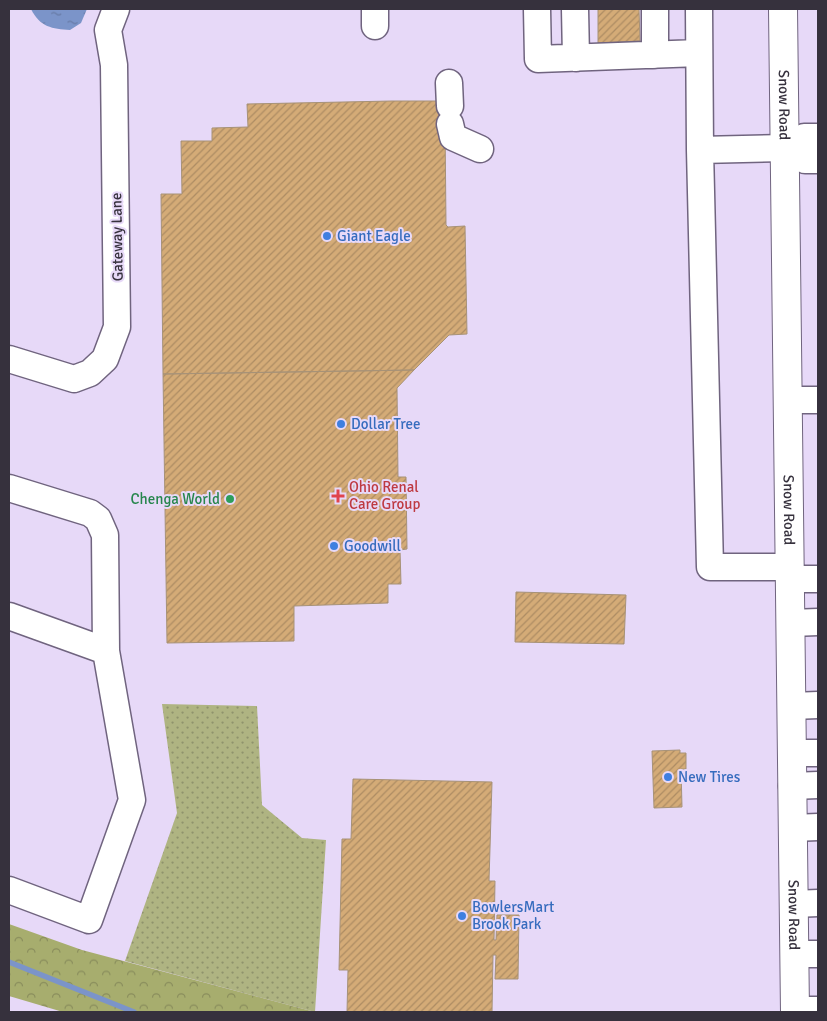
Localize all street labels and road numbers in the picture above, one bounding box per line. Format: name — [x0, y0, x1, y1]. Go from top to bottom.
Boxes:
street label: Snow Road — [775, 70, 794, 140]
street label: Gateway Lane — [107, 192, 127, 282]
street label: Snow Road — [780, 475, 798, 545]
street label: Snow Road — [784, 880, 803, 950]

